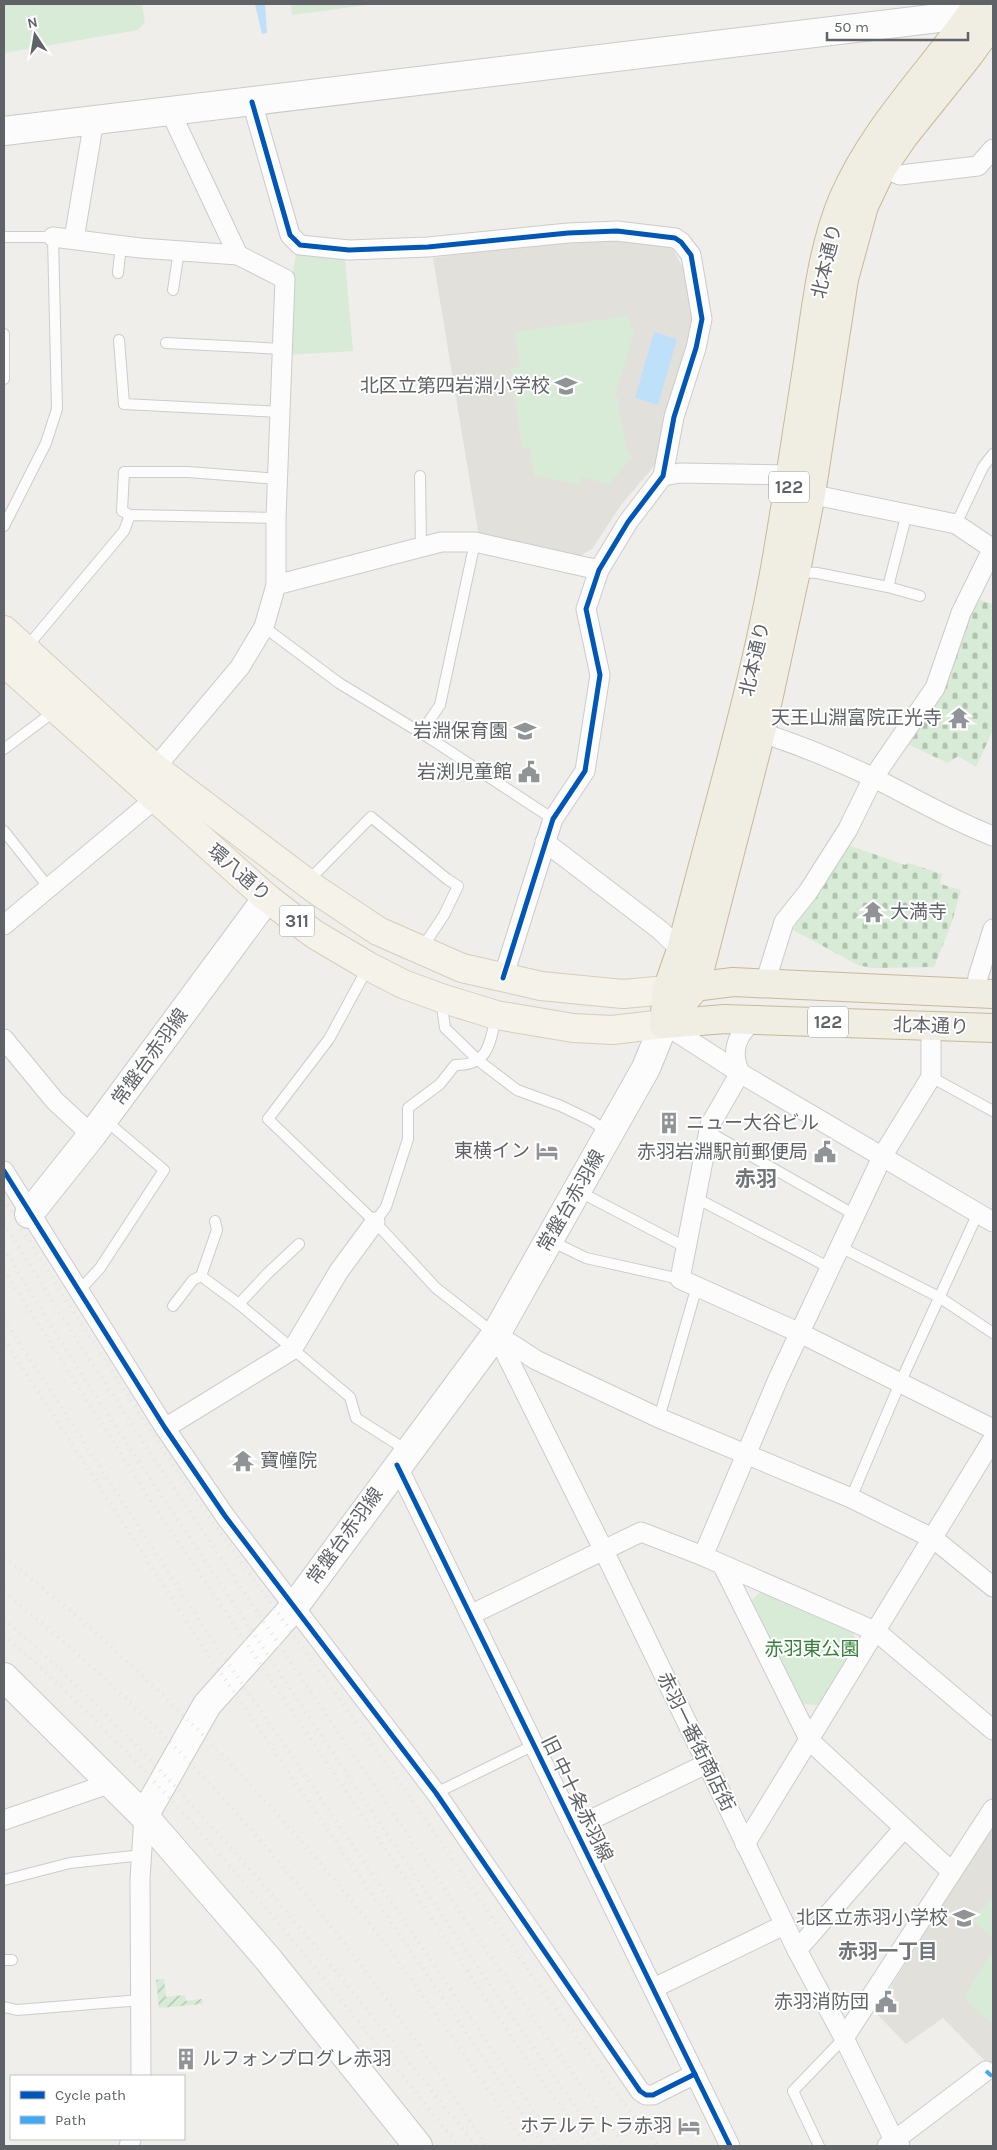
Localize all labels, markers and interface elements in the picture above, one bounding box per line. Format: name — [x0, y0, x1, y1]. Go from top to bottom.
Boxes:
north arrow — [10, 10, 60, 60]
scale bar — [827, 10, 968, 42]
text: N — [26, 13, 39, 32]
text: 50 m — [834, 18, 869, 36]
street label: 北本通り — [808, 221, 846, 301]
school or university icon: 北区立第四岩淵小学校 — [553, 373, 579, 399]
place label: 北区立第四岩淵小学校 — [360, 375, 550, 397]
road number: 122 — [769, 472, 809, 502]
street label: 北本通り — [736, 619, 774, 699]
temple icon: 天王山淵富院正光寺 — [946, 705, 972, 731]
place label: 天王山淵富院正光寺 — [771, 707, 942, 729]
school or university icon: 岩淵保育園 — [512, 718, 538, 744]
place label: 岩淵保育園 — [413, 720, 508, 742]
public building icon: 岩渕児童館 — [516, 759, 542, 785]
place label: 岩渕児童館 — [417, 761, 512, 783]
street label: 環八通り — [203, 840, 275, 906]
temple icon: 大満寺 — [860, 899, 886, 925]
place label: 大満寺 — [890, 901, 947, 923]
road number: 311 — [280, 906, 314, 936]
street label: 常盤台赤羽線 — [108, 1004, 192, 1110]
road number: 122 — [808, 1006, 848, 1038]
street label: 北本通り — [893, 1014, 969, 1038]
building icon: ニュー大谷ビル — [656, 1110, 682, 1136]
place label: ニュー大谷ビル — [686, 1112, 819, 1134]
hotel icon: 東横イン — [534, 1138, 560, 1164]
public building icon: 赤羽岩淵駅前郵便局 — [812, 1139, 838, 1165]
place label: 東横イン — [454, 1140, 530, 1162]
place label: 赤羽岩淵駅前郵便局 — [637, 1141, 808, 1163]
street label: 常盤台赤羽線 — [533, 1146, 609, 1256]
district label: 赤羽 — [735, 1167, 777, 1191]
temple icon: 寶幢院 — [230, 1448, 256, 1474]
place label: 寶幢院 — [260, 1450, 317, 1472]
street label: 常盤台赤羽線 — [303, 1483, 387, 1589]
park label: 赤羽東公園 — [764, 1638, 860, 1660]
street label: 赤羽一番街商店街 — [653, 1669, 739, 1815]
street label: 旧 中十条赤羽線 — [537, 1732, 617, 1866]
school or university icon: 北区立赤羽小学校 — [951, 1905, 977, 1931]
place label: 北区立赤羽小学校 — [796, 1907, 948, 1929]
district label: 赤羽一丁目 — [838, 1940, 938, 1963]
public building icon: 赤羽消防団 — [873, 1989, 899, 2015]
place label: 赤羽消防団 — [774, 1991, 869, 2013]
building icon: ルフォンプログレ赤羽 — [173, 2046, 199, 2072]
place label: ルフォンプログレ赤羽 — [202, 2048, 391, 2070]
legend — [10, 2075, 185, 2140]
text: Cycle path — [55, 2086, 126, 2104]
text: Path — [55, 2111, 86, 2129]
hotel icon: ホテルテトラ赤羽 — [676, 2113, 702, 2139]
place label: ホテルテトラ赤羽 — [520, 2115, 672, 2137]

